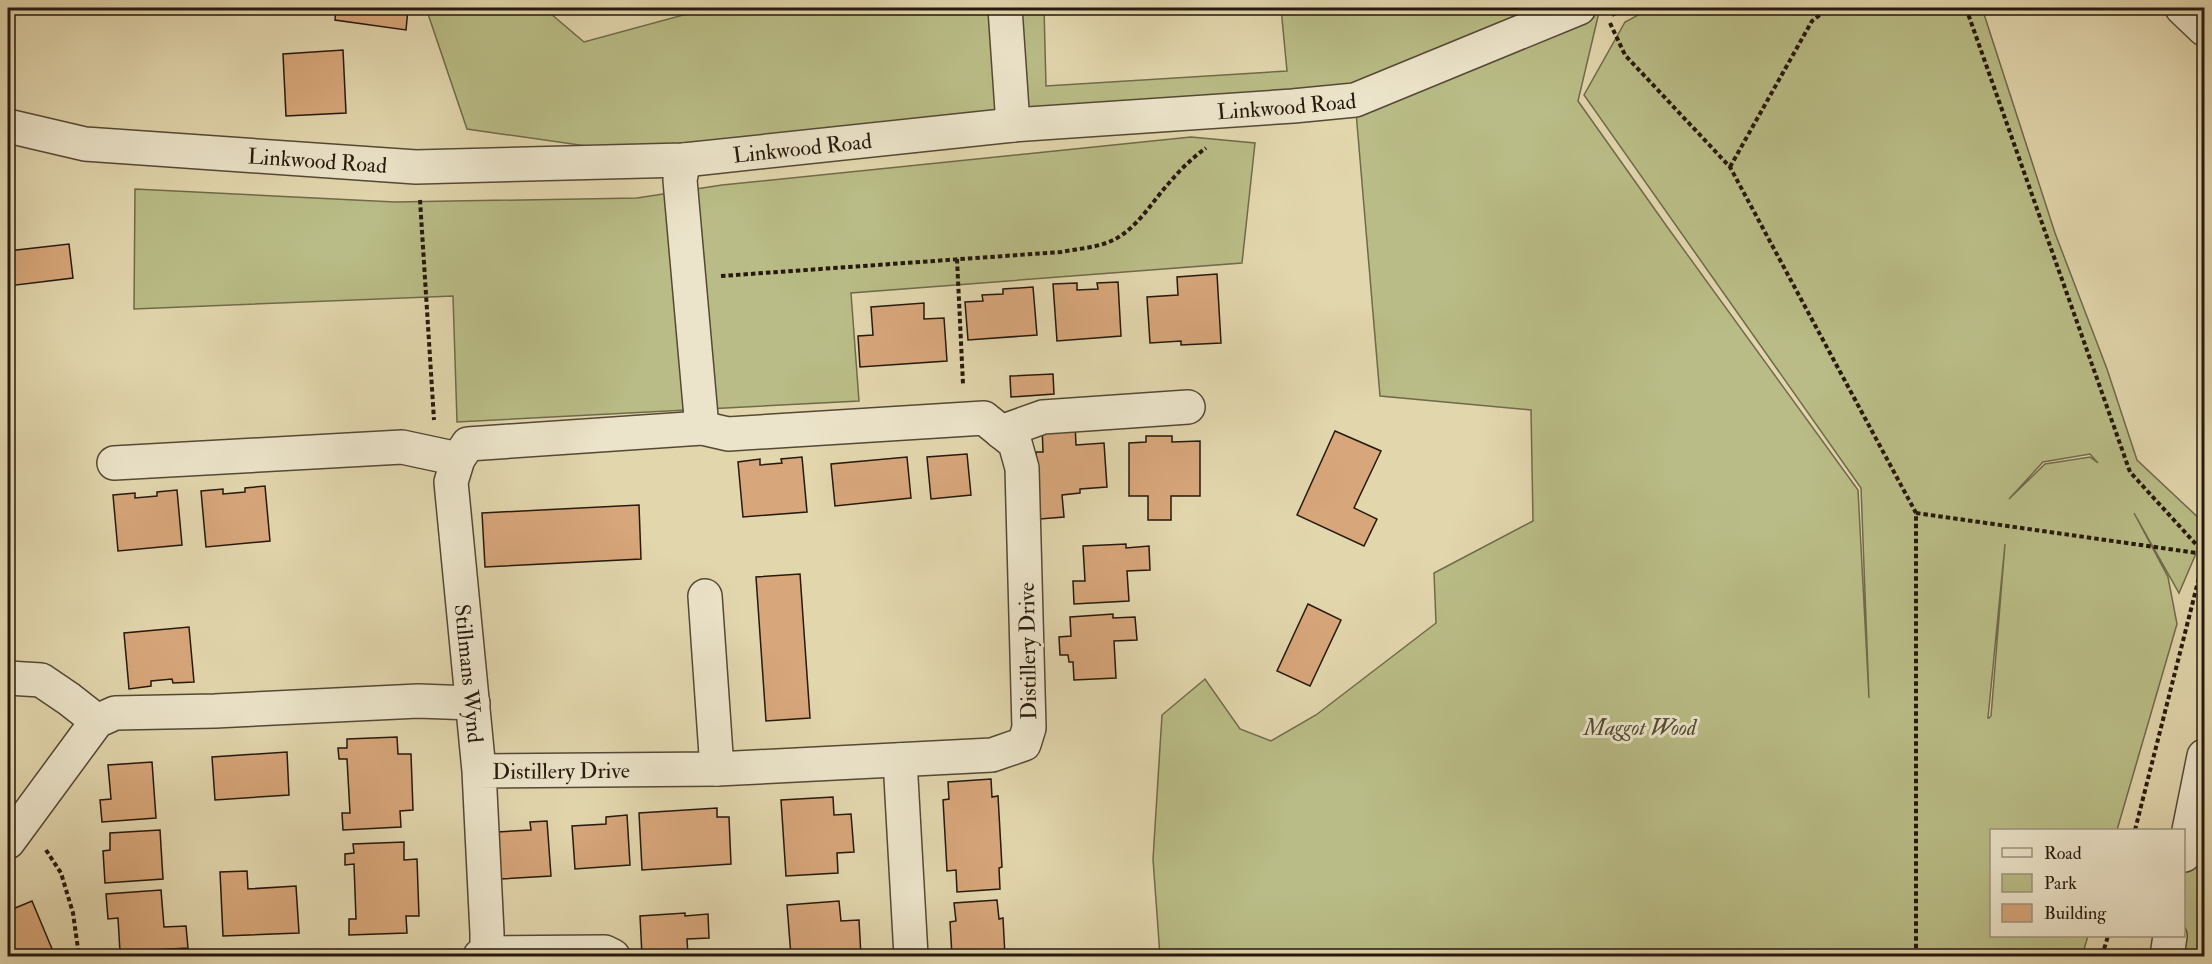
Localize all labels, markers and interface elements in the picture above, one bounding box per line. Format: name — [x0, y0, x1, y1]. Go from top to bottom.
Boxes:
street label: Linkwood Road — [1216, 87, 1358, 126]
street label: Linkwood Road — [732, 127, 874, 170]
street label: Linkwood Road — [247, 142, 388, 180]
street label: Distillery Drive — [1013, 582, 1043, 720]
street label: Stillmans Wynd — [448, 603, 489, 744]
park label: Maggot Wood — [1582, 714, 1698, 742]
street label: Distillery Drive — [492, 757, 630, 786]
legend — [1990, 829, 2185, 937]
text: Road — [2044, 842, 2082, 865]
text: Park — [2044, 872, 2077, 895]
text: Building — [2044, 902, 2107, 925]

